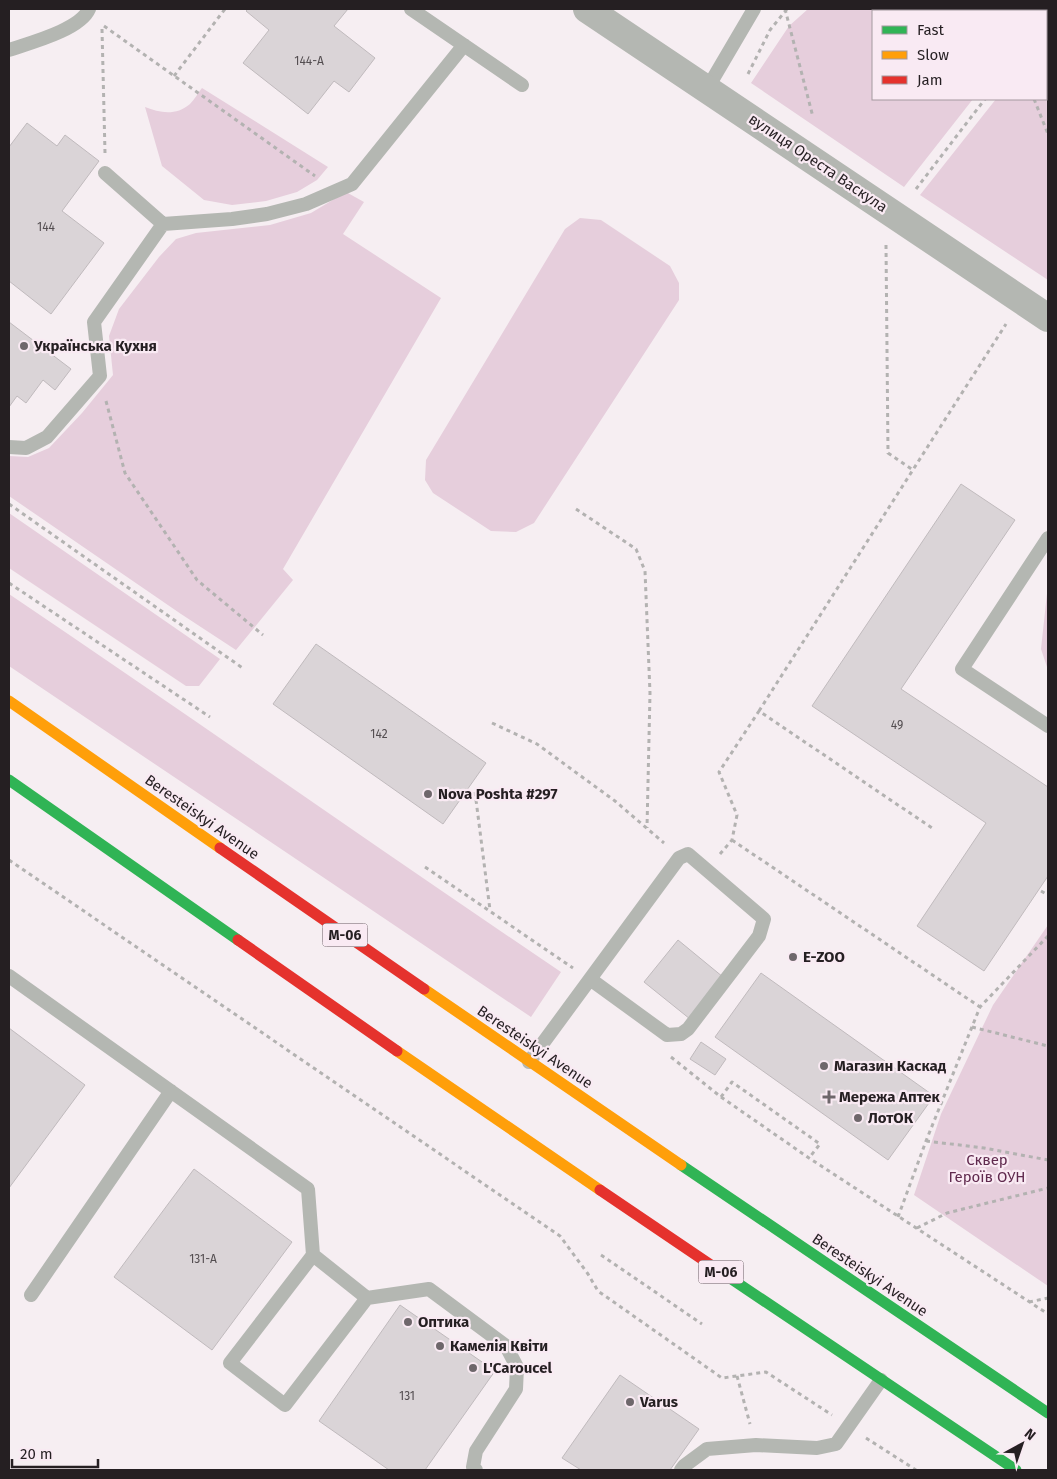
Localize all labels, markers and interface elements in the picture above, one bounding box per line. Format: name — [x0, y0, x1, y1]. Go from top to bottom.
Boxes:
legend — [872, 10, 1047, 100]
text: Fast — [917, 21, 944, 39]
text: Slow — [917, 46, 949, 64]
house number: 144-А — [294, 54, 324, 68]
text: Jam — [917, 71, 943, 89]
street label: вулиця Ореста Васкула — [745, 110, 891, 216]
house number: 144 — [37, 220, 56, 234]
place label: Українська Кухня — [33, 337, 157, 355]
marker: Українська Кухня — [18, 340, 30, 352]
house number: 49 — [891, 718, 903, 732]
house number: 142 — [370, 727, 388, 741]
street label: Beresteiskyi Avenue — [141, 771, 263, 863]
place label: Nova Poshta #297 — [438, 785, 557, 803]
marker: Nova Poshta #297 — [422, 788, 434, 800]
road number: М-06 — [322, 924, 368, 946]
place label: E-ZOO — [803, 948, 845, 966]
marker: E-ZOO — [787, 951, 799, 963]
street label: Beresteiskyi Avenue — [474, 1002, 596, 1092]
place label: Магазин Каскад — [834, 1057, 947, 1075]
marker: Магазин Каскад — [818, 1060, 830, 1072]
place label: Мережа Аптек — [839, 1088, 941, 1106]
marker: Мережа Аптек — [823, 1091, 835, 1103]
place label: ЛотОК — [868, 1109, 914, 1127]
marker: ЛотОК — [852, 1112, 864, 1124]
park label: Сквер Героїв ОУН — [948, 1151, 1026, 1186]
street label: Beresteiskyi Avenue — [809, 1230, 931, 1320]
house number: 131-А — [189, 1252, 217, 1266]
road number: М-06 — [698, 1260, 744, 1284]
place label: Оптика — [418, 1313, 469, 1331]
marker: Оптика — [402, 1316, 414, 1328]
place label: Камелія Квіти — [450, 1337, 548, 1355]
marker: Камелія Квіти — [434, 1340, 446, 1352]
place label: L'Caroucel — [483, 1359, 553, 1377]
marker: L'Caroucel — [467, 1362, 479, 1374]
house number: 131 — [399, 1389, 415, 1403]
place label: Varus — [639, 1393, 678, 1411]
marker: Varus — [624, 1396, 636, 1408]
north arrow — [997, 1419, 1047, 1469]
text: N — [1021, 1425, 1039, 1444]
scale bar — [12, 1436, 99, 1468]
text: 20 m — [20, 1445, 53, 1463]

